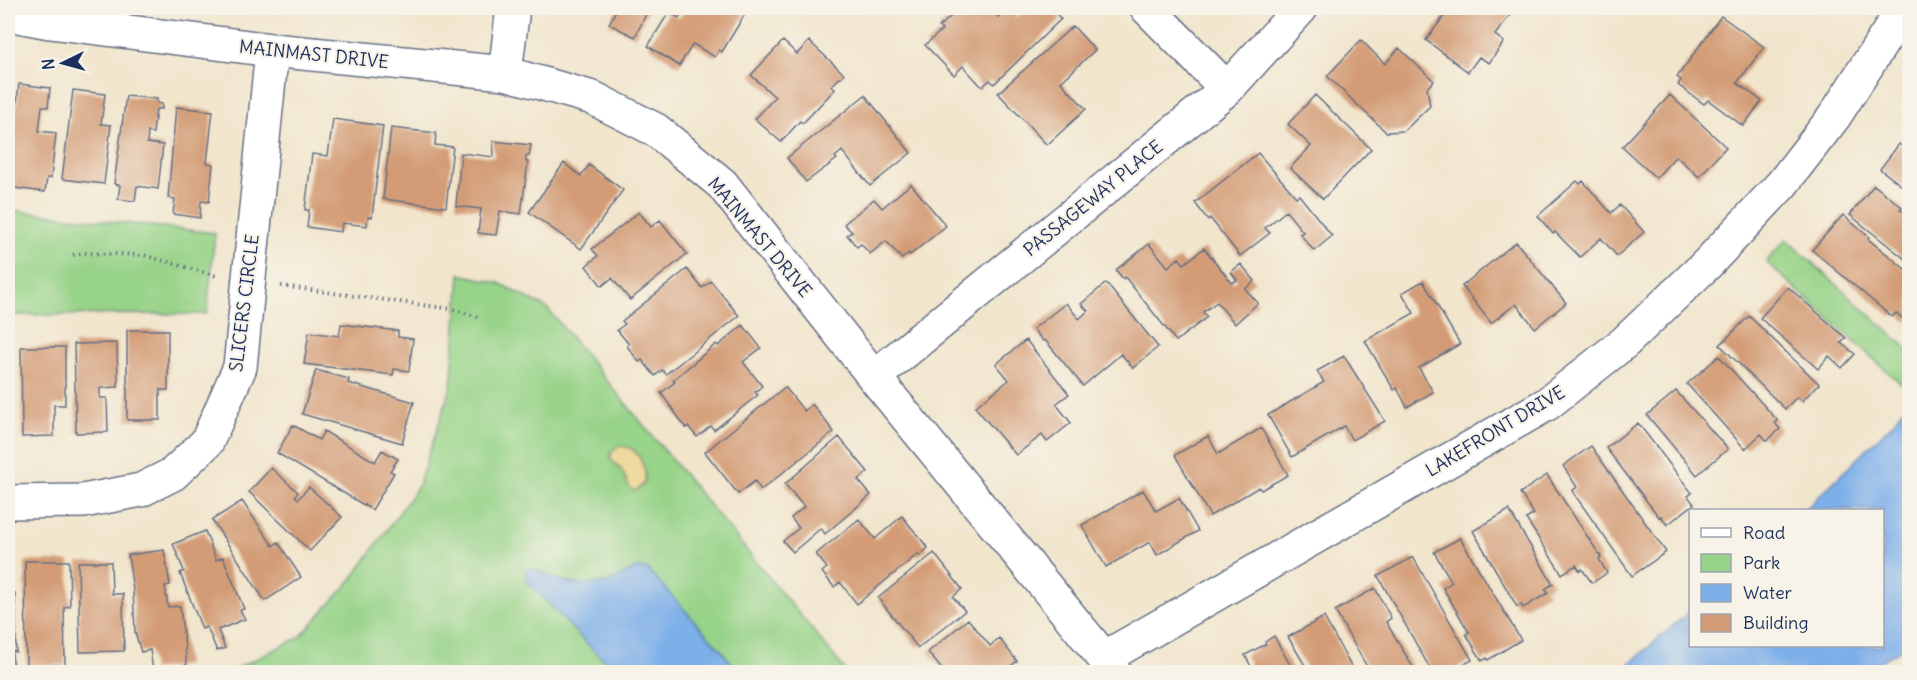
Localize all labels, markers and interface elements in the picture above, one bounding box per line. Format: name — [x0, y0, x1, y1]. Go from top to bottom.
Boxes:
north arrow — [33, 33, 93, 93]
street label: MAINMAST DRIVE — [238, 35, 390, 73]
text: N — [38, 58, 59, 71]
street label: PASSAGEWAY PLACE — [1019, 135, 1167, 261]
street label: MAINMAST DRIVE — [703, 172, 817, 302]
street label: SLICERS CIRCLE — [224, 233, 264, 373]
street label: LAKEFRONT DRIVE — [1421, 380, 1569, 482]
legend — [1689, 509, 1884, 647]
text: Road — [1743, 521, 1786, 544]
text: Park — [1743, 551, 1780, 574]
text: Water — [1743, 581, 1793, 604]
text: Building — [1743, 611, 1808, 634]

